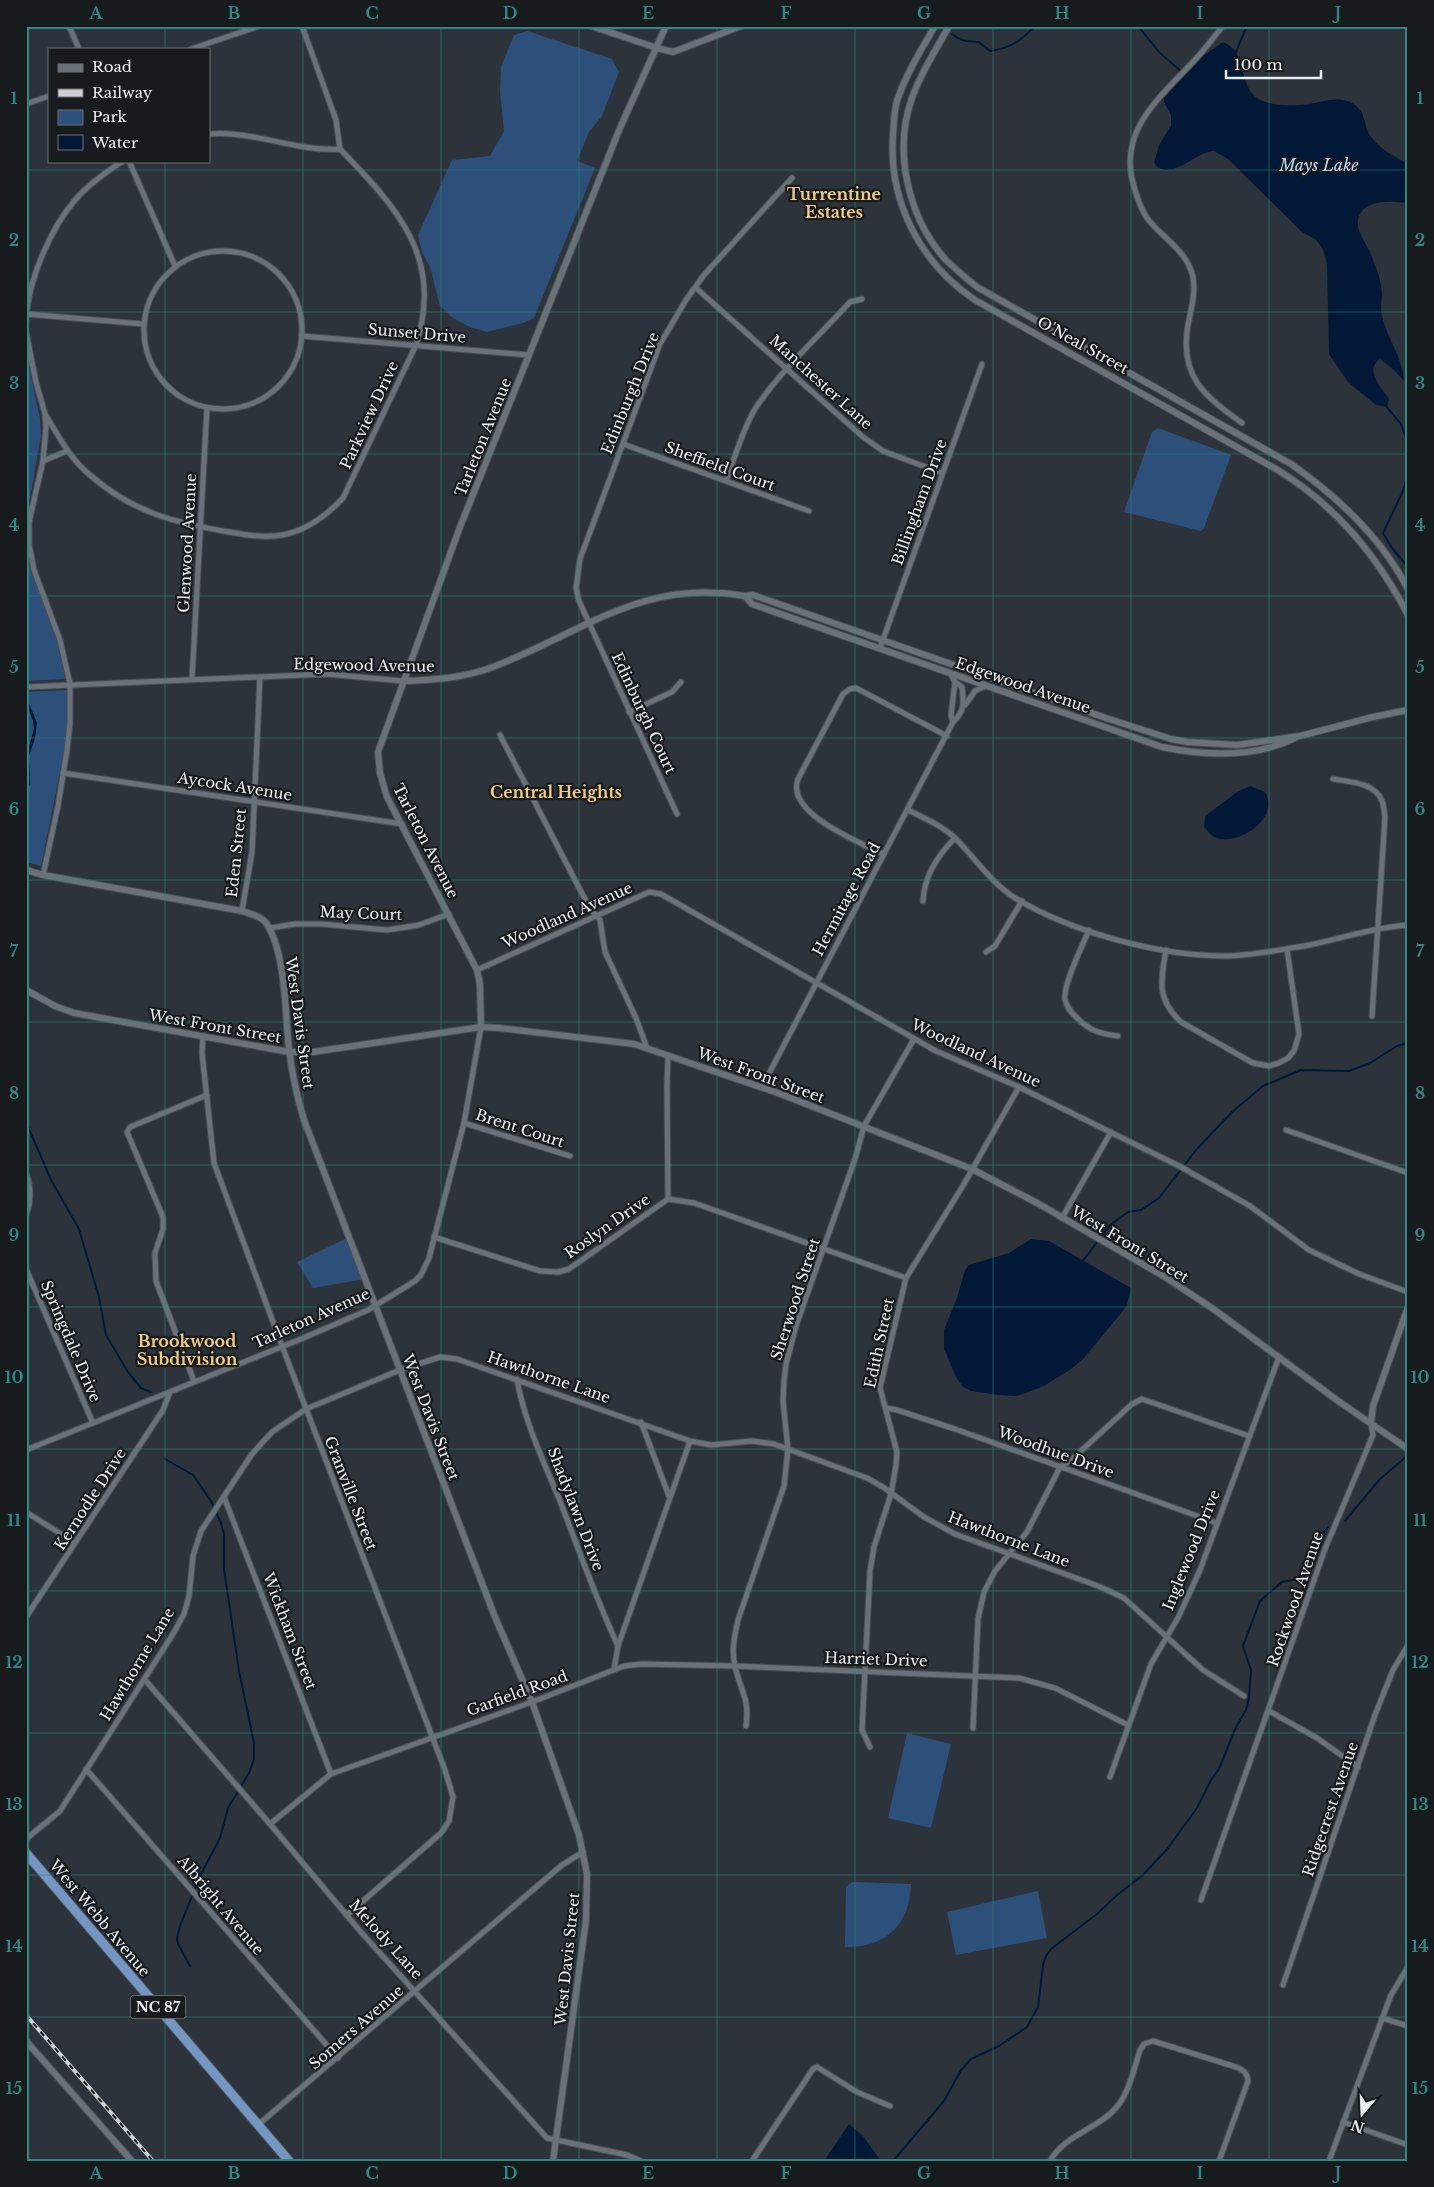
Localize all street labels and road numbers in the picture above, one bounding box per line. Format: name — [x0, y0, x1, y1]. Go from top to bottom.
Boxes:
street label: O'Neal Street — [1034, 312, 1132, 378]
street label: Sunset Drive — [367, 319, 467, 347]
street label: Edinburgh Drive — [597, 329, 663, 457]
street label: Manchester Lane — [766, 331, 876, 433]
street label: Parkview Drive — [336, 358, 402, 472]
street label: Tarleton Avenue — [451, 375, 515, 499]
street label: Billingham Drive — [887, 436, 951, 568]
street label: Sheffield Court — [662, 437, 778, 495]
street label: Glenwood Avenue — [174, 473, 200, 613]
street label: Edinburgh Court — [608, 649, 681, 777]
street label: Edgewood Avenue — [953, 653, 1093, 717]
street label: Edgewood Avenue — [293, 654, 435, 676]
street label: Aycock Avenue — [175, 767, 294, 804]
street label: Tarleton Avenue — [389, 781, 463, 901]
street label: Eden Street — [222, 807, 250, 898]
street label: Hermitage Road — [808, 839, 884, 959]
street label: Woodland Avenue — [498, 878, 635, 953]
street label: May Court — [319, 902, 403, 924]
street label: West Davis Street — [281, 955, 319, 1091]
street label: West Front Street — [146, 1005, 283, 1047]
street label: Woodland Avenue — [907, 1014, 1044, 1091]
street label: West Front Street — [694, 1043, 828, 1107]
street label: Brent Court — [473, 1105, 567, 1151]
street label: Roslyn Drive — [561, 1189, 653, 1263]
street label: West Front Street — [1067, 1201, 1193, 1287]
street label: Sherwood Street — [766, 1235, 824, 1363]
street label: Springdale Drive — [37, 1277, 105, 1405]
street label: Tarleton Avenue — [250, 1284, 372, 1352]
street label: Edith Street — [860, 1296, 898, 1390]
street label: Hawthorne Lane — [485, 1347, 613, 1407]
street label: West Davis Street — [398, 1350, 464, 1483]
street label: Woodhue Drive — [994, 1422, 1117, 1482]
street label: Granville Street — [321, 1433, 382, 1553]
street label: Kernodle Drive — [50, 1444, 130, 1554]
street label: Shadylawn Drive — [544, 1444, 608, 1574]
street label: Inglewood Drive — [1158, 1487, 1224, 1613]
street label: Hawthorne Lane — [945, 1507, 1073, 1571]
street label: Rockwood Avenue — [1263, 1529, 1327, 1669]
street label: Wickham Street — [259, 1569, 321, 1693]
street label: Hawthorne Lane — [96, 1604, 178, 1724]
street label: Harriet Drive — [824, 1648, 928, 1670]
street label: Garfield Road — [464, 1666, 570, 1720]
street label: Ridgecrest Avenue — [1298, 1739, 1362, 1879]
street label: Albright Avenue — [173, 1851, 268, 1959]
street label: West Webb Avenue — [45, 1855, 154, 1980]
street label: West Davis Street — [550, 1891, 583, 2027]
street label: Melody Lane — [345, 1895, 427, 1983]
street label: Somers Avenue — [305, 1981, 407, 2073]
road number: NC 87 — [130, 1995, 186, 2018]

